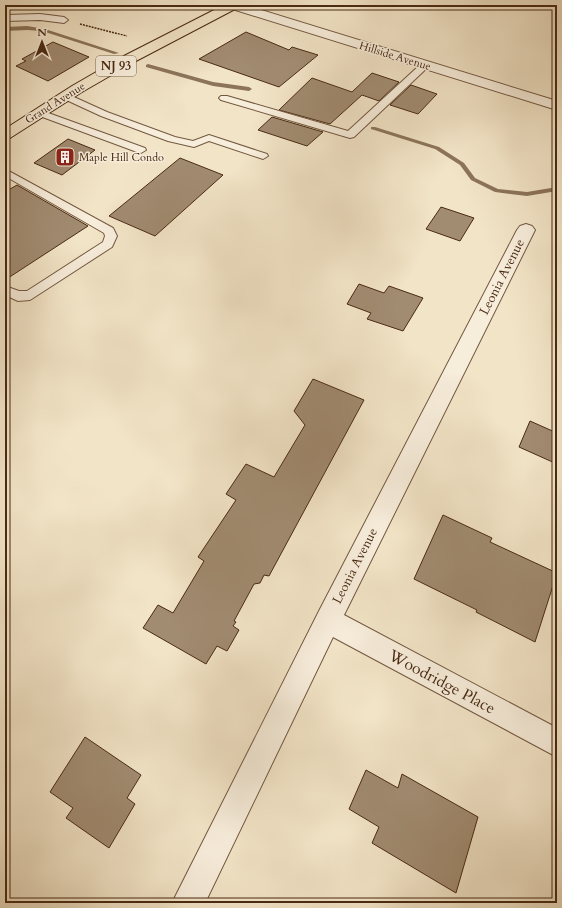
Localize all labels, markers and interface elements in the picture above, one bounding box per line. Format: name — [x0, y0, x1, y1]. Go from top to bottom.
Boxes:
north arrow — [22, 22, 62, 62]
text: N — [37, 25, 47, 40]
street label: Hillside Avenue — [357, 38, 433, 74]
road number: NJ 93 — [96, 56, 136, 76]
street label: Grand Avenue — [22, 79, 88, 127]
building icon: Maple Hill Condo — [54, 146, 76, 168]
place label: Maple Hill Condo — [79, 150, 164, 165]
street label: Leonia Avenue — [475, 236, 529, 318]
street label: Leonia Avenue — [328, 525, 382, 607]
street label: Woodridge Place — [384, 644, 499, 719]

